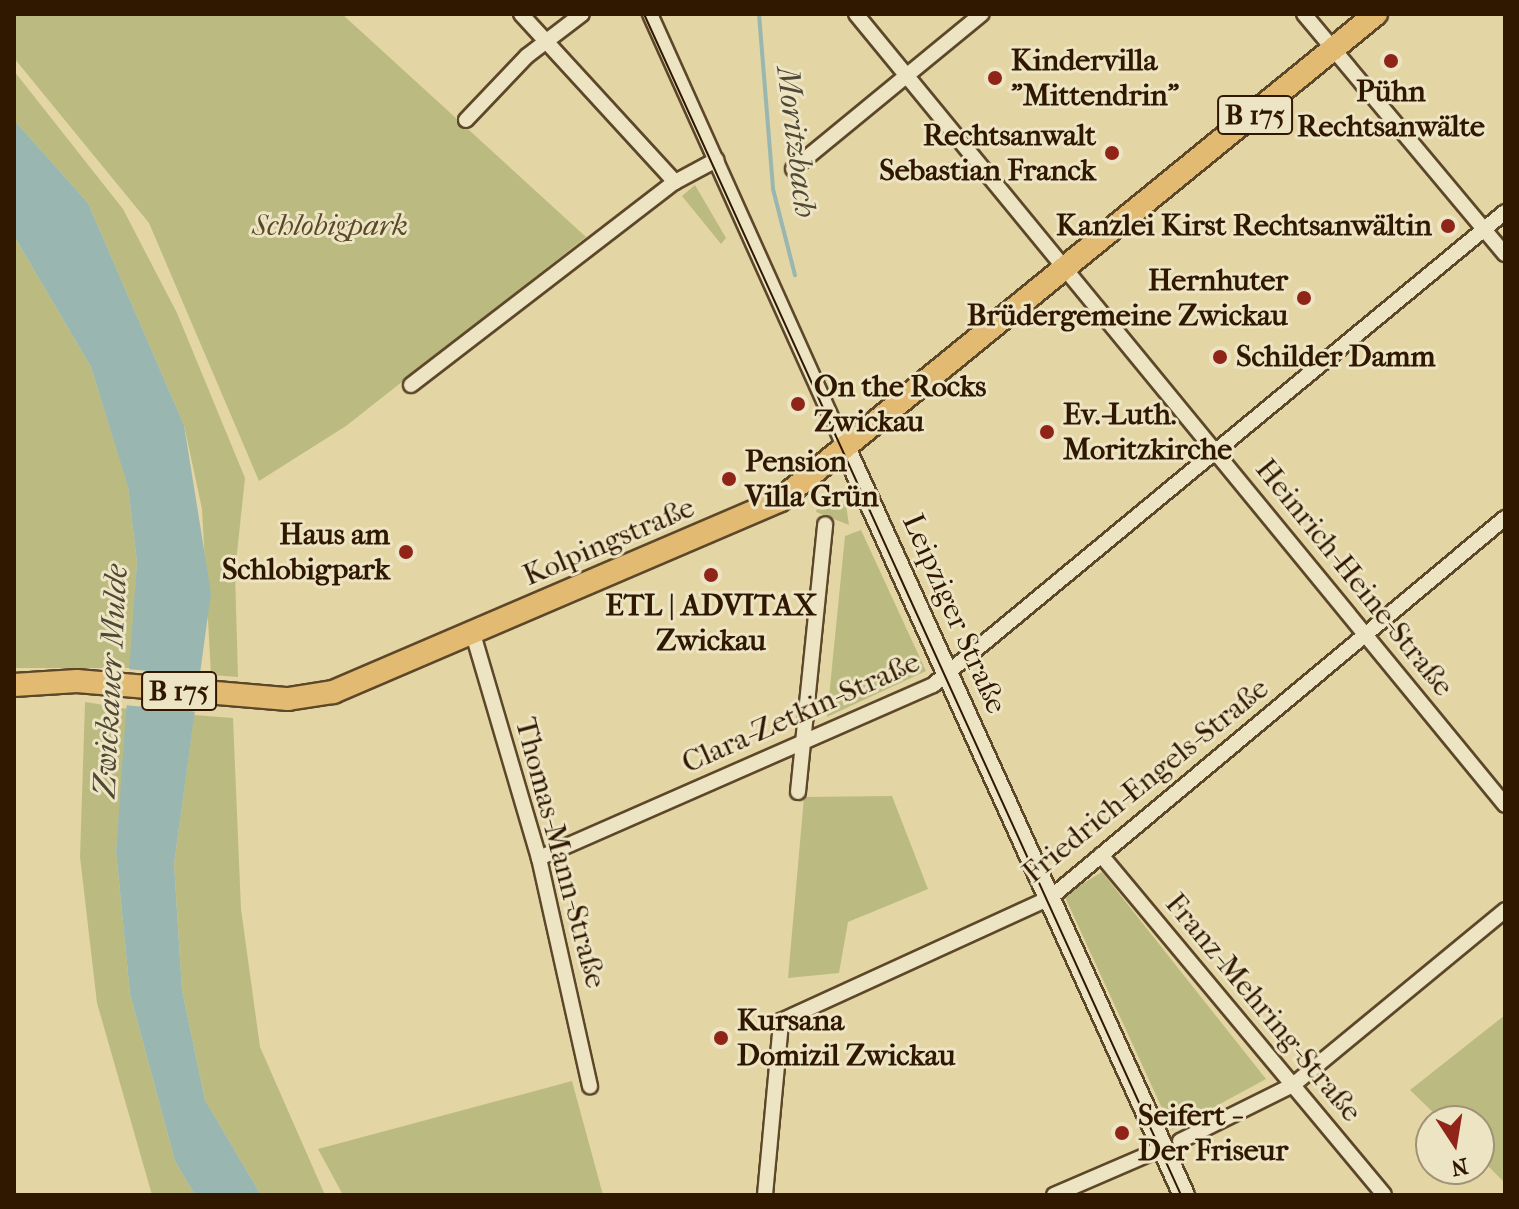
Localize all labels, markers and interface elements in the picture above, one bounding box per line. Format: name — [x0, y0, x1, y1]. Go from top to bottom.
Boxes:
place label: Kindervilla "Mittendrin" — [1011, 43, 1179, 114]
marker: Pühn Rechtsanwälte — [1382, 52, 1400, 70]
water label: Moritzbach — [768, 64, 824, 220]
marker: Kindervilla "Mittendrin" — [986, 69, 1004, 87]
place label: Pühn Rechtsanwälte — [1297, 74, 1485, 144]
road number: B 175 — [1217, 91, 1293, 139]
place label: Rechtsanwalt Sebastian Franck — [879, 118, 1096, 188]
marker: Rechtsanwalt Sebastian Franck — [1103, 144, 1121, 162]
park label: Schlobigpark — [252, 208, 408, 244]
place label: Kanzlei Kirst Rechtsanwältin — [1056, 208, 1432, 244]
marker: Kanzlei Kirst Rechtsanwältin — [1439, 217, 1457, 235]
place label: Hernhuter Brüdergemeine Zwickau — [967, 263, 1288, 334]
marker: Hernhuter Brüdergemeine Zwickau — [1295, 289, 1313, 307]
place label: Schilder Damm — [1236, 339, 1435, 375]
marker: Schilder Damm — [1211, 348, 1229, 366]
place label: On the Rocks Zwickau — [814, 369, 986, 440]
marker: On the Rocks Zwickau — [789, 395, 807, 413]
place label: Ev.-Luth. Moritzkirche — [1063, 397, 1232, 468]
marker: Ev.-Luth. Moritzkirche — [1038, 423, 1056, 441]
place label: Pension Villa Grün — [745, 444, 879, 514]
street label: Heinrich-Heine-Straße — [1247, 452, 1461, 704]
marker: Pension Villa Grün — [720, 470, 738, 488]
street label: Kolpingstraße — [518, 490, 700, 594]
street label: Leipziger Straße — [894, 509, 1014, 719]
place label: Haus am Schlobigpark — [222, 517, 390, 588]
marker: Haus am Schlobigpark — [397, 543, 415, 561]
water label: Zwickauer Mulde — [86, 564, 136, 798]
marker: ETL | ADVITAX Zwickau — [702, 566, 720, 584]
place label: ETL | ADVITAX Zwickau — [605, 588, 817, 658]
street label: Clara-Zetkin-Straße — [677, 644, 925, 782]
road number: B 175 — [141, 667, 217, 715]
street label: Friedrich-Engels-Straße — [1016, 671, 1276, 891]
street label: Thomas-Mann-Straße — [507, 714, 613, 992]
street label: Franz-Mehring-Straße — [1157, 887, 1369, 1129]
place label: Kursana Domizil Zwickau — [737, 1003, 956, 1074]
marker: Kursana Domizil Zwickau — [712, 1029, 730, 1047]
place label: Seifert - Der Friseur — [1138, 1098, 1288, 1168]
north arrow — [1415, 1105, 1495, 1185]
marker: Seifert - Der Friseur — [1113, 1124, 1131, 1142]
text: N — [1449, 1152, 1470, 1181]

